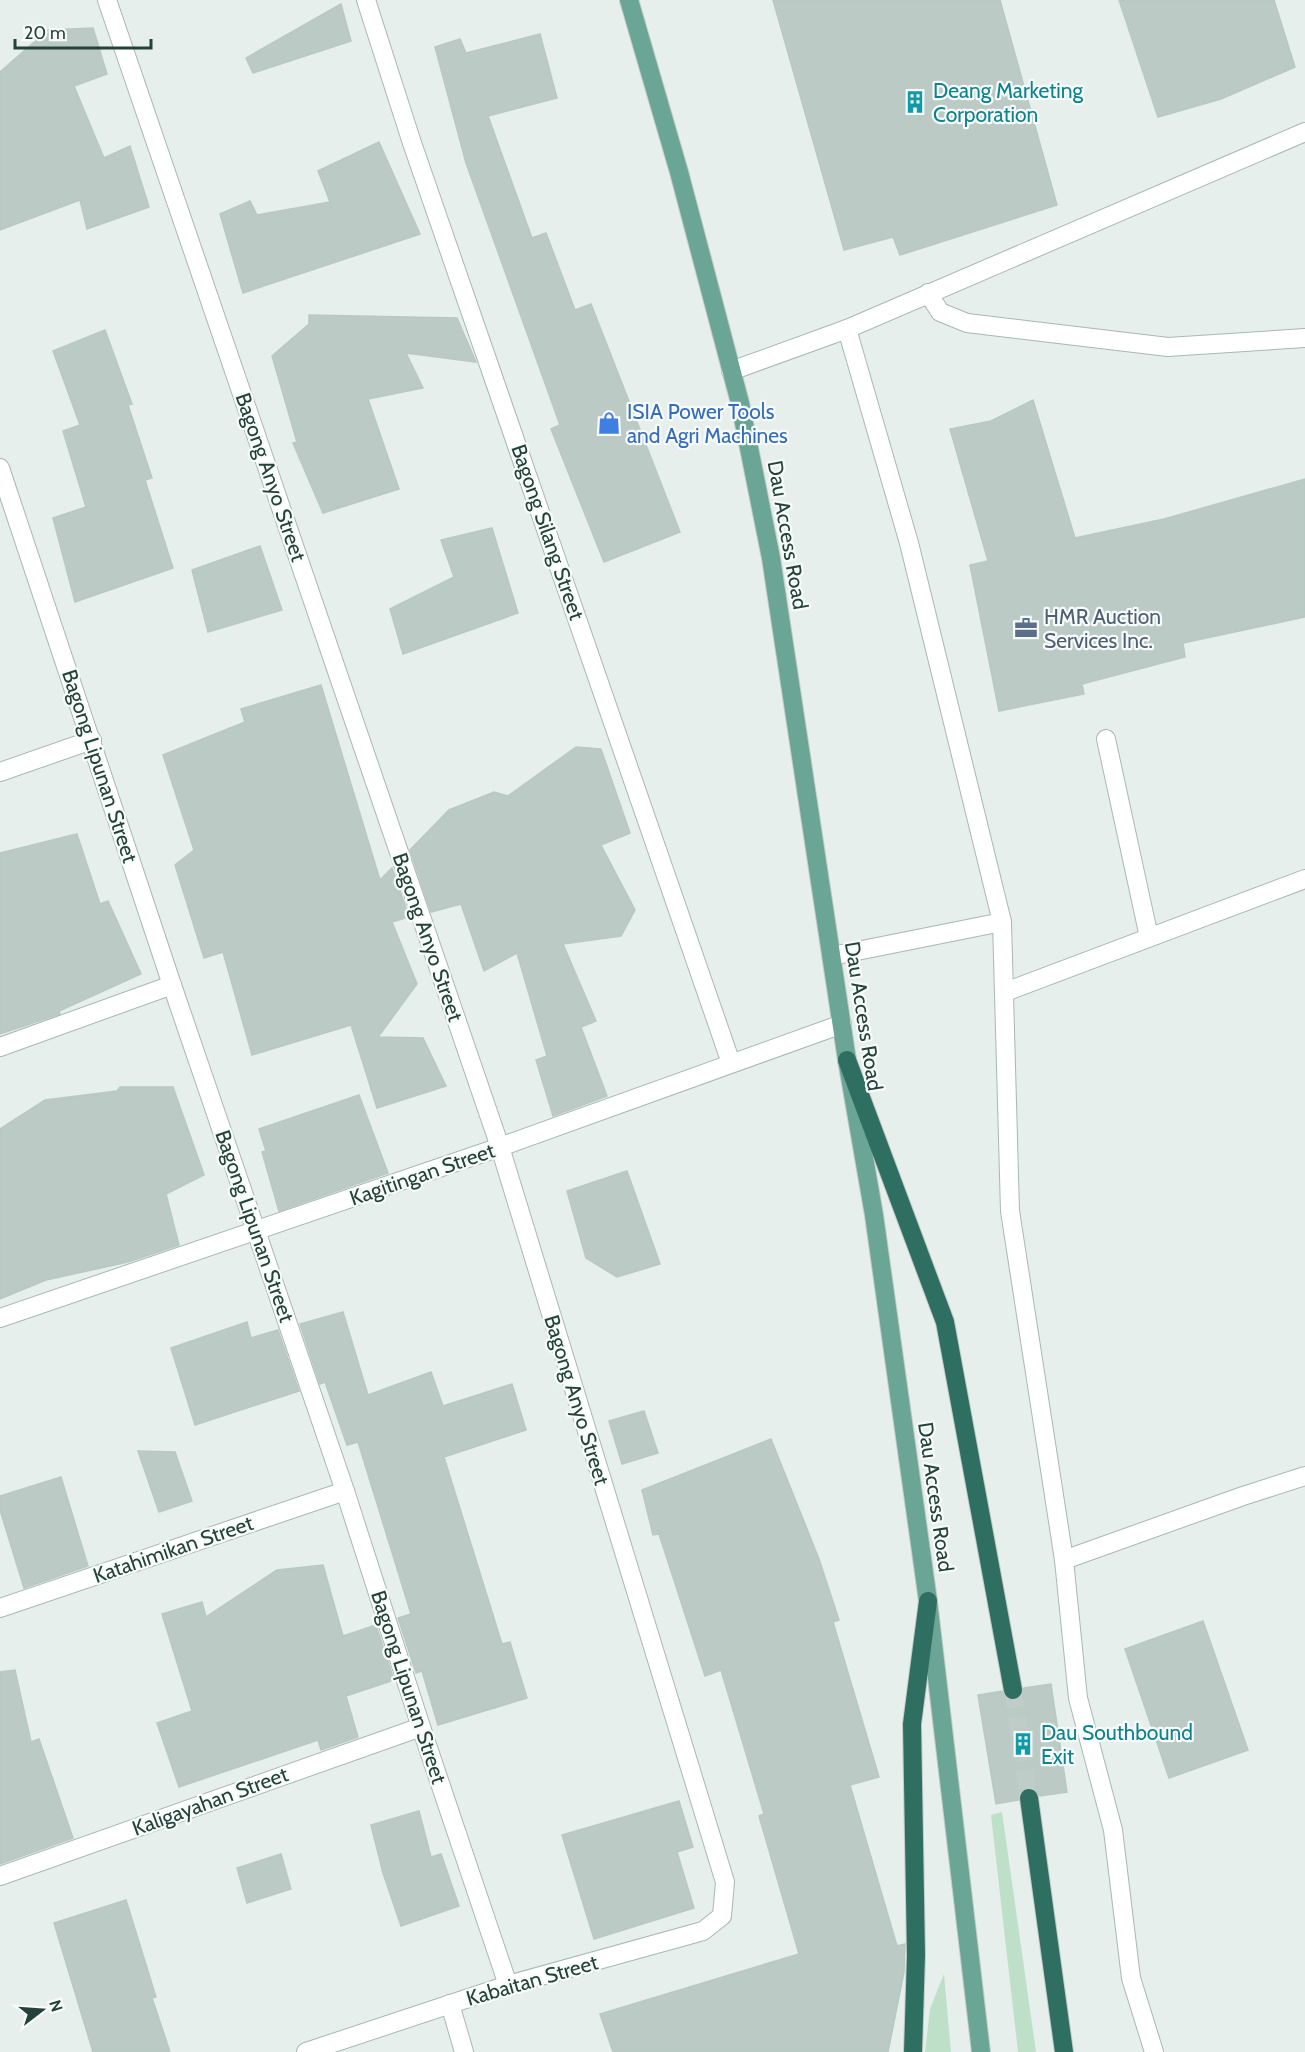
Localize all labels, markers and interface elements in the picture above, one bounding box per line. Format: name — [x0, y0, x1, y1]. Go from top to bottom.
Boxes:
scale bar — [15, 12, 152, 50]
text: 20 m — [24, 22, 66, 44]
place label: Deang Marketing Corporation — [933, 78, 1084, 127]
building icon: Deang Marketing Corporation — [902, 89, 928, 115]
street label: Bagong Anyo Street — [230, 389, 312, 565]
place label: ISIA Power Tools and Agri Machines — [627, 399, 788, 448]
shop icon: ISIA Power Tools and Agri Machines — [596, 410, 622, 436]
street label: Bagong Silang Street — [506, 441, 590, 623]
street label: Dau Access Road — [763, 459, 813, 611]
place label: HMR Auction Services Inc. — [1044, 604, 1161, 653]
office icon: HMR Auction Services Inc. — [1013, 615, 1039, 641]
street label: Bagong Lipunan Street — [57, 666, 143, 866]
street label: Bagong Anyo Street — [387, 849, 469, 1025]
street label: Dau Access Road — [840, 940, 888, 1092]
street label: Bagong Lipunan Street — [210, 1127, 300, 1325]
street label: Kagitingan Street — [346, 1138, 498, 1210]
street label: Bagong Anyo Street — [539, 1312, 615, 1488]
street label: Dau Access Road — [913, 1421, 959, 1573]
street label: Katahimikan Street — [90, 1510, 256, 1588]
street label: Bagong Lipunan Street — [366, 1587, 452, 1787]
place label: Dau Southbound Exit — [1041, 1720, 1193, 1769]
building icon: Dau Southbound Exit — [1010, 1731, 1036, 1757]
street label: Kaligayahan Street — [129, 1761, 291, 1841]
street label: Kabaitan Street — [463, 1949, 601, 2011]
north arrow — [12, 1980, 72, 2040]
text: N — [45, 1998, 67, 2014]

